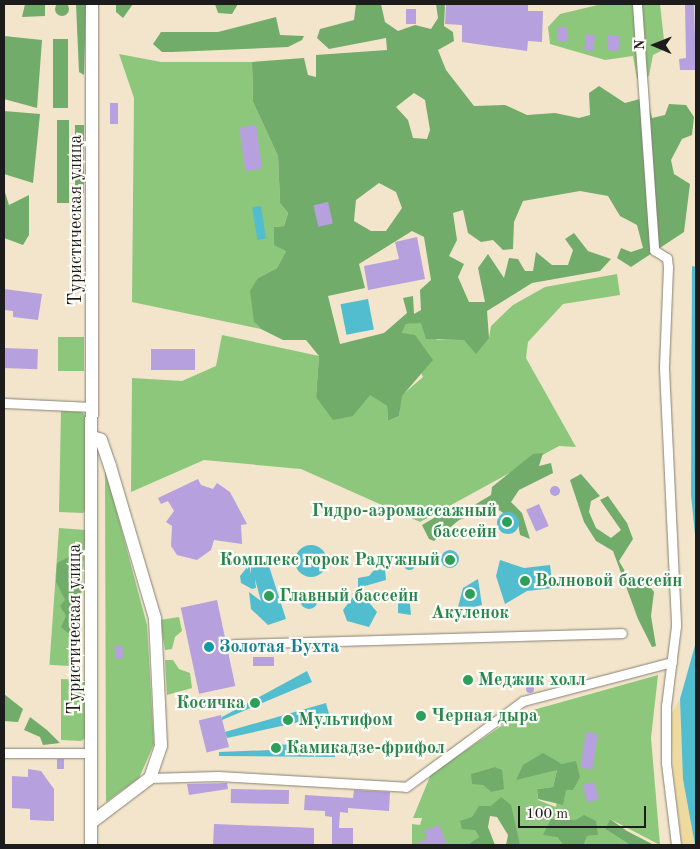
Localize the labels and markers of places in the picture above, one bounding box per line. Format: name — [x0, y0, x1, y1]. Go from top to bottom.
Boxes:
place label: Гидро-аэромассажный бассейн — [312, 501, 497, 544]
marker: Гидро-аэромассажный бассейн — [501, 516, 513, 528]
place label: Комплекс горок Радужный — [219, 549, 440, 571]
marker: Комплекс горок Радужный — [444, 554, 456, 566]
place label: Волновой бассейн — [535, 570, 683, 592]
marker: Волновой бассейн — [519, 575, 531, 587]
place label: Главный бассейн — [279, 585, 418, 607]
marker: Акуленок — [464, 588, 476, 600]
marker: Главный бассейн — [263, 590, 275, 602]
place label: Акуленок — [431, 602, 509, 624]
place label: Золотая Бухта — [219, 636, 339, 658]
marker: Золотая Бухта — [203, 641, 215, 653]
place label: Меджик холл — [478, 669, 586, 691]
marker: Меджик холл — [462, 674, 474, 686]
place label: Косичка — [176, 692, 245, 714]
marker: Косичка — [249, 697, 261, 709]
place label: Черная дыра — [431, 705, 538, 727]
place label: Мультифом — [298, 709, 393, 731]
marker: Черная дыра — [415, 710, 427, 722]
marker: Мультифом — [282, 714, 294, 726]
place label: Камикадзе-фрифол — [286, 737, 445, 759]
marker: Камикадзе-фрифол — [270, 742, 282, 754]

